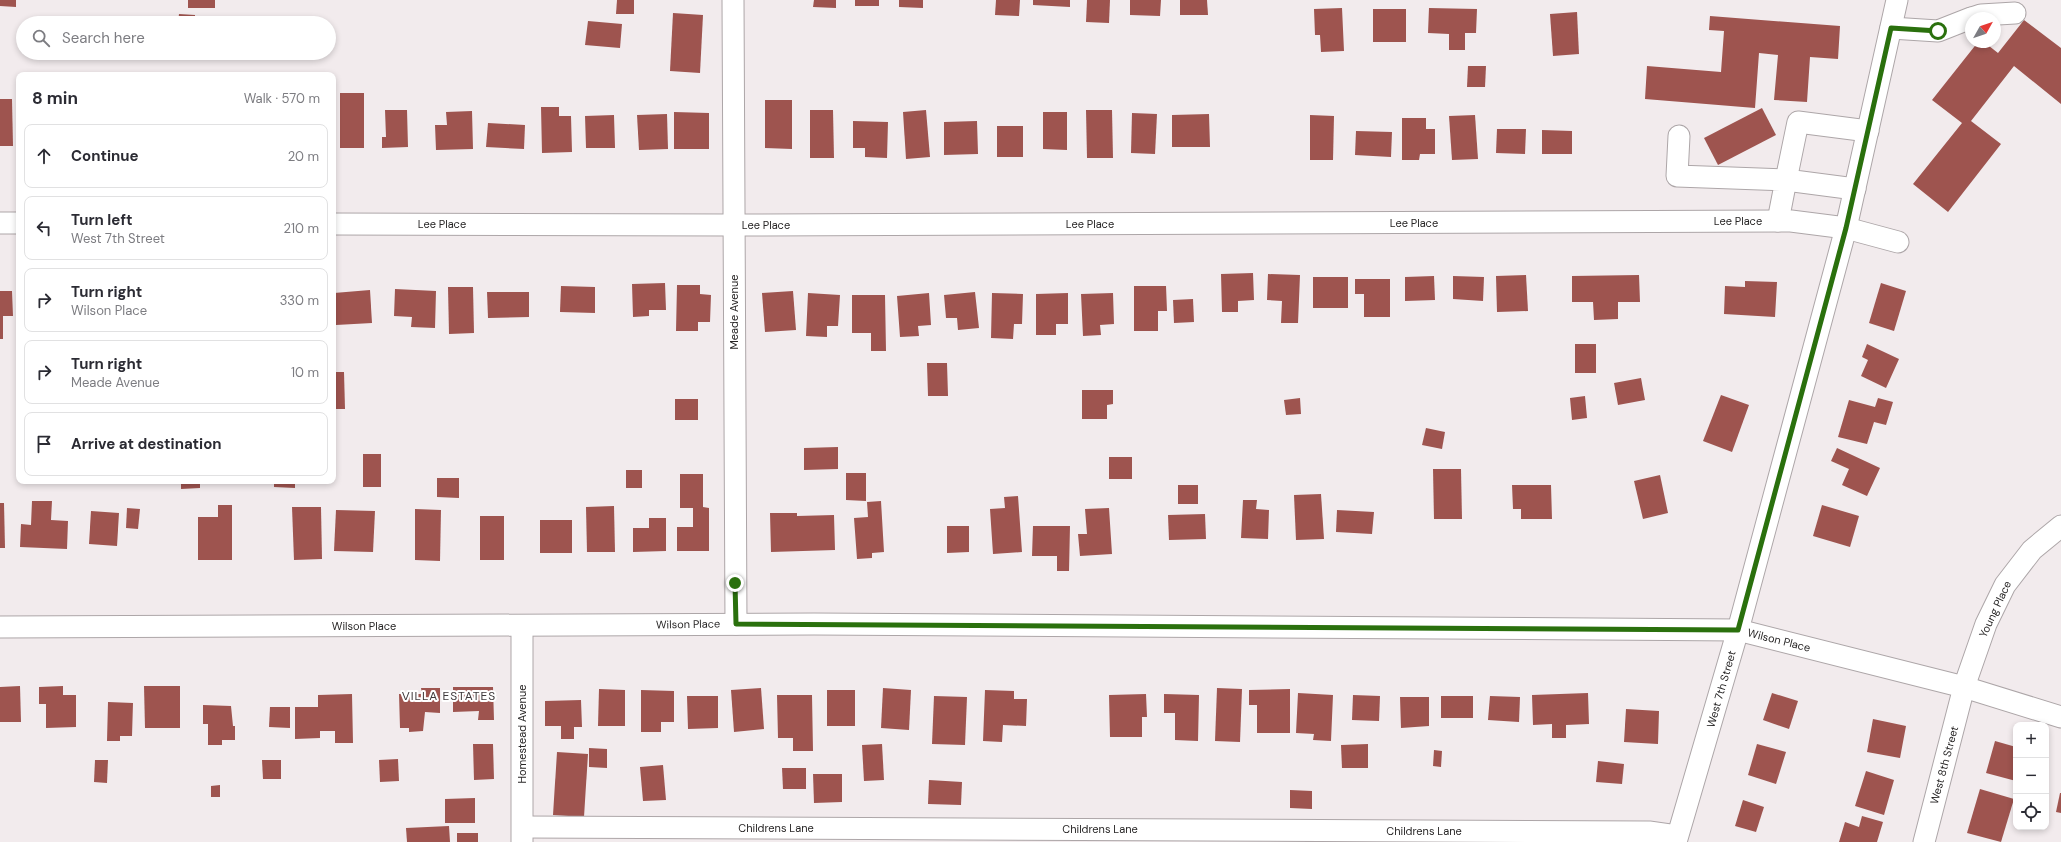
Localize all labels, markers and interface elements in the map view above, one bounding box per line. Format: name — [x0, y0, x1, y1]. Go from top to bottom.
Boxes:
north arrow — [1965, 12, 2001, 48]
search box — [16, 16, 336, 60]
route start — [1929, 22, 1947, 40]
icon: search — [30, 27, 52, 49]
text: Search here — [62, 28, 145, 48]
text: 8 min — [32, 87, 78, 109]
text: Walk · 570 m — [244, 90, 320, 107]
icon: ahead — [33, 145, 55, 167]
text: Continue — [71, 146, 139, 166]
text: 20 m — [288, 148, 319, 165]
text: Turn left — [71, 210, 132, 230]
street label: Lee Place — [1714, 214, 1762, 228]
street label: Lee Place — [1390, 216, 1438, 230]
icon: left — [33, 217, 55, 239]
street label: Lee Place — [418, 217, 466, 231]
street label: Lee Place — [1066, 217, 1114, 231]
street label: Lee Place — [742, 218, 790, 232]
text: 210 m — [284, 220, 319, 237]
text: West 7th Street — [71, 230, 165, 247]
street label: Meade Avenue — [727, 275, 741, 349]
text: Turn right — [71, 282, 142, 302]
icon: right — [33, 289, 55, 311]
text: 330 m — [280, 292, 319, 309]
text: Wilson Place — [71, 302, 147, 319]
text: Turn right — [71, 354, 142, 374]
icon: right — [33, 361, 55, 383]
text: 10 m — [291, 364, 319, 381]
text: Meade Avenue — [71, 374, 160, 391]
icon: arrive — [33, 433, 55, 455]
text: Arrive at destination — [71, 434, 222, 454]
route end — [726, 574, 744, 592]
street label: Young Place — [1976, 578, 2014, 640]
street label: Wilson Place — [656, 616, 720, 632]
street label: Wilson Place — [332, 619, 396, 633]
street label: Wilson Place — [1746, 625, 1812, 655]
street label: West 7th Street — [1703, 649, 1739, 729]
street label: Homestead Avenue — [515, 685, 529, 783]
district label: VILLA ESTATES — [402, 688, 496, 704]
map controls — [2013, 722, 2049, 830]
button: + — [2013, 722, 2049, 758]
street label: West 8th Street — [1927, 724, 1961, 806]
button: − — [2013, 758, 2049, 794]
button: locate — [2013, 794, 2049, 830]
street label: Childrens Lane — [738, 821, 814, 835]
street label: Childrens Lane — [1062, 822, 1138, 836]
street label: Childrens Lane — [1386, 824, 1462, 838]

